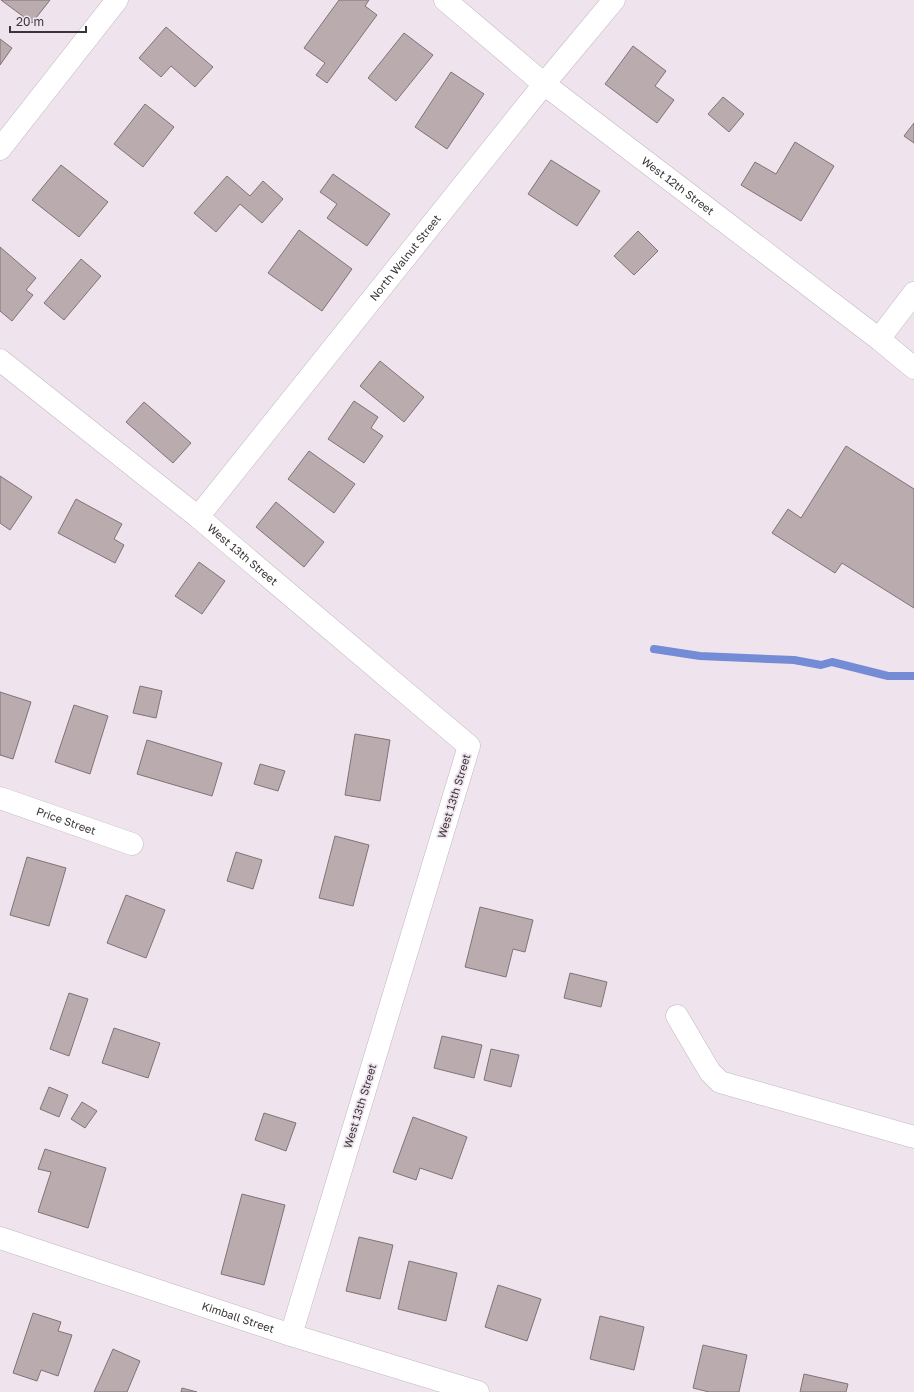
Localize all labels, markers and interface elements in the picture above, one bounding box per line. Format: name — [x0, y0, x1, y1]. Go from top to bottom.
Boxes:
scale bar — [10, 8, 86, 34]
text: 20 m — [16, 14, 44, 29]
street label: West 12th Street — [639, 154, 717, 217]
street label: North Walnut Street — [367, 212, 443, 303]
street label: West 13th Street — [205, 521, 281, 588]
street label: West 13th Street — [434, 752, 473, 840]
street label: Price Street — [35, 804, 98, 837]
street label: West 13th Street — [340, 1062, 379, 1150]
street label: Kimball Street — [200, 1299, 276, 1335]

